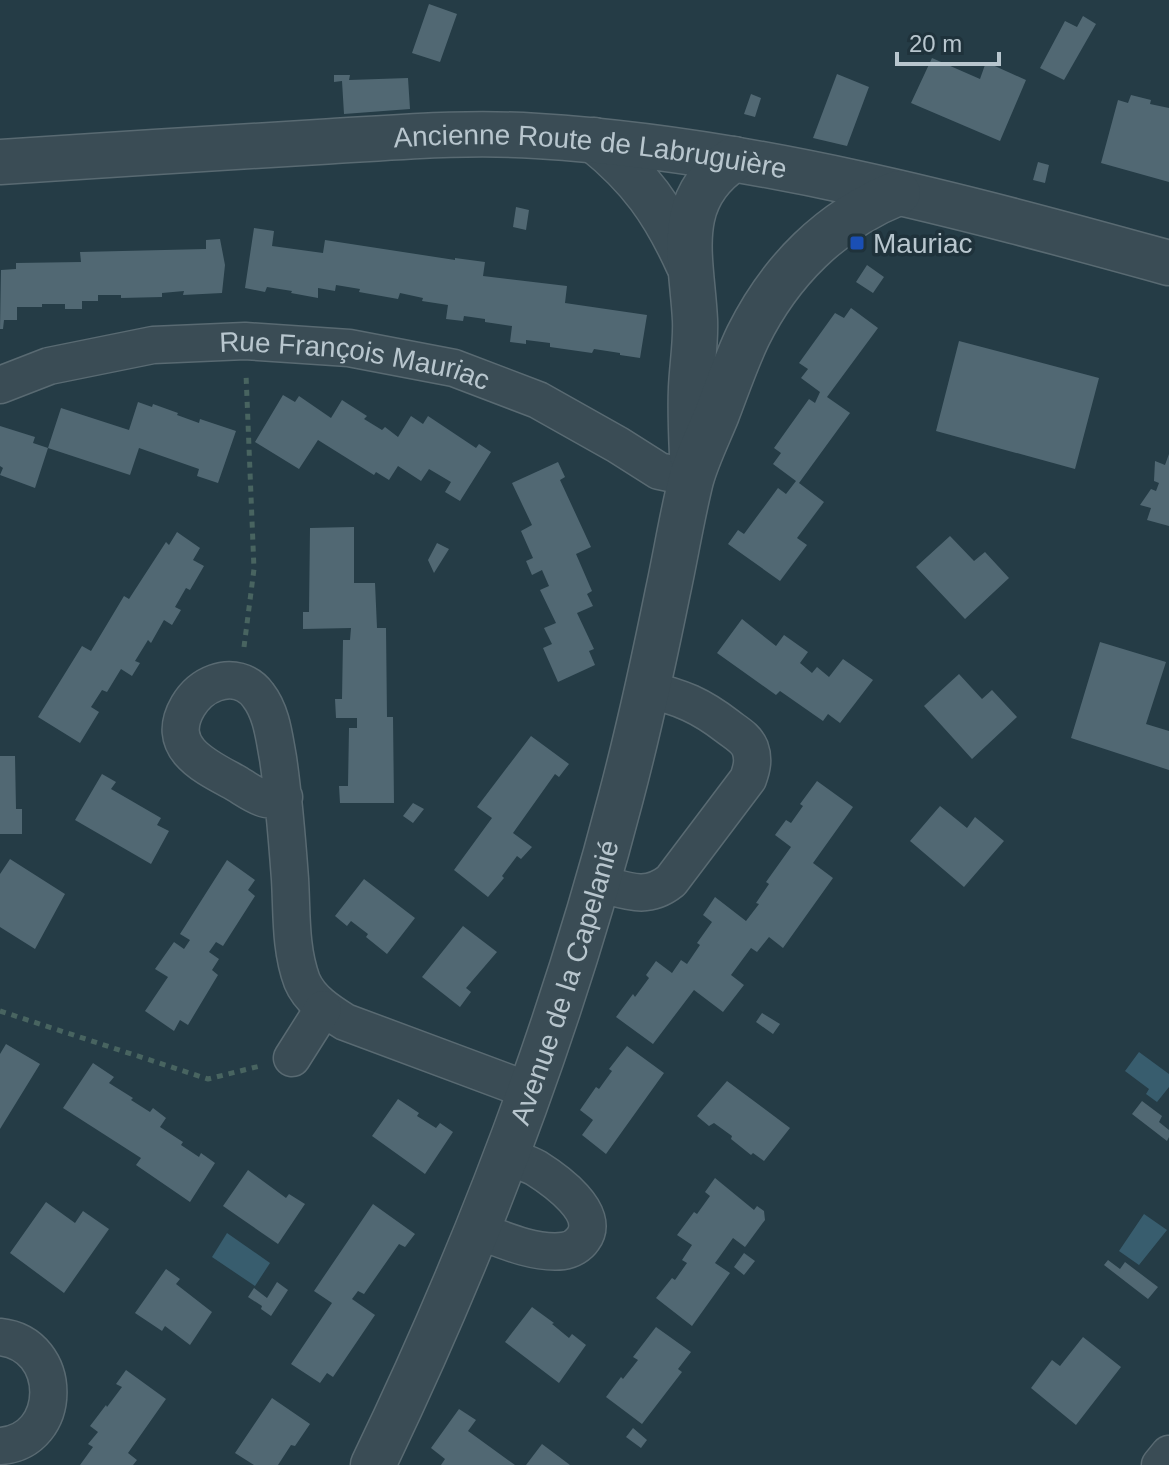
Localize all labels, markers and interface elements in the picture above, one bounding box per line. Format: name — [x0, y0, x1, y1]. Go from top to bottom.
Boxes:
scale bar — [897, 16, 999, 66]
text: 20 m — [909, 30, 962, 57]
street label: Ancienne Route de Labruguière — [393, 119, 789, 184]
place label: Mauriac — [873, 228, 973, 259]
marker: Mauriac — [848, 234, 866, 252]
street label: Rue François Mauriac — [219, 326, 494, 396]
street label: Avenue de la Capelanié — [504, 837, 625, 1129]

